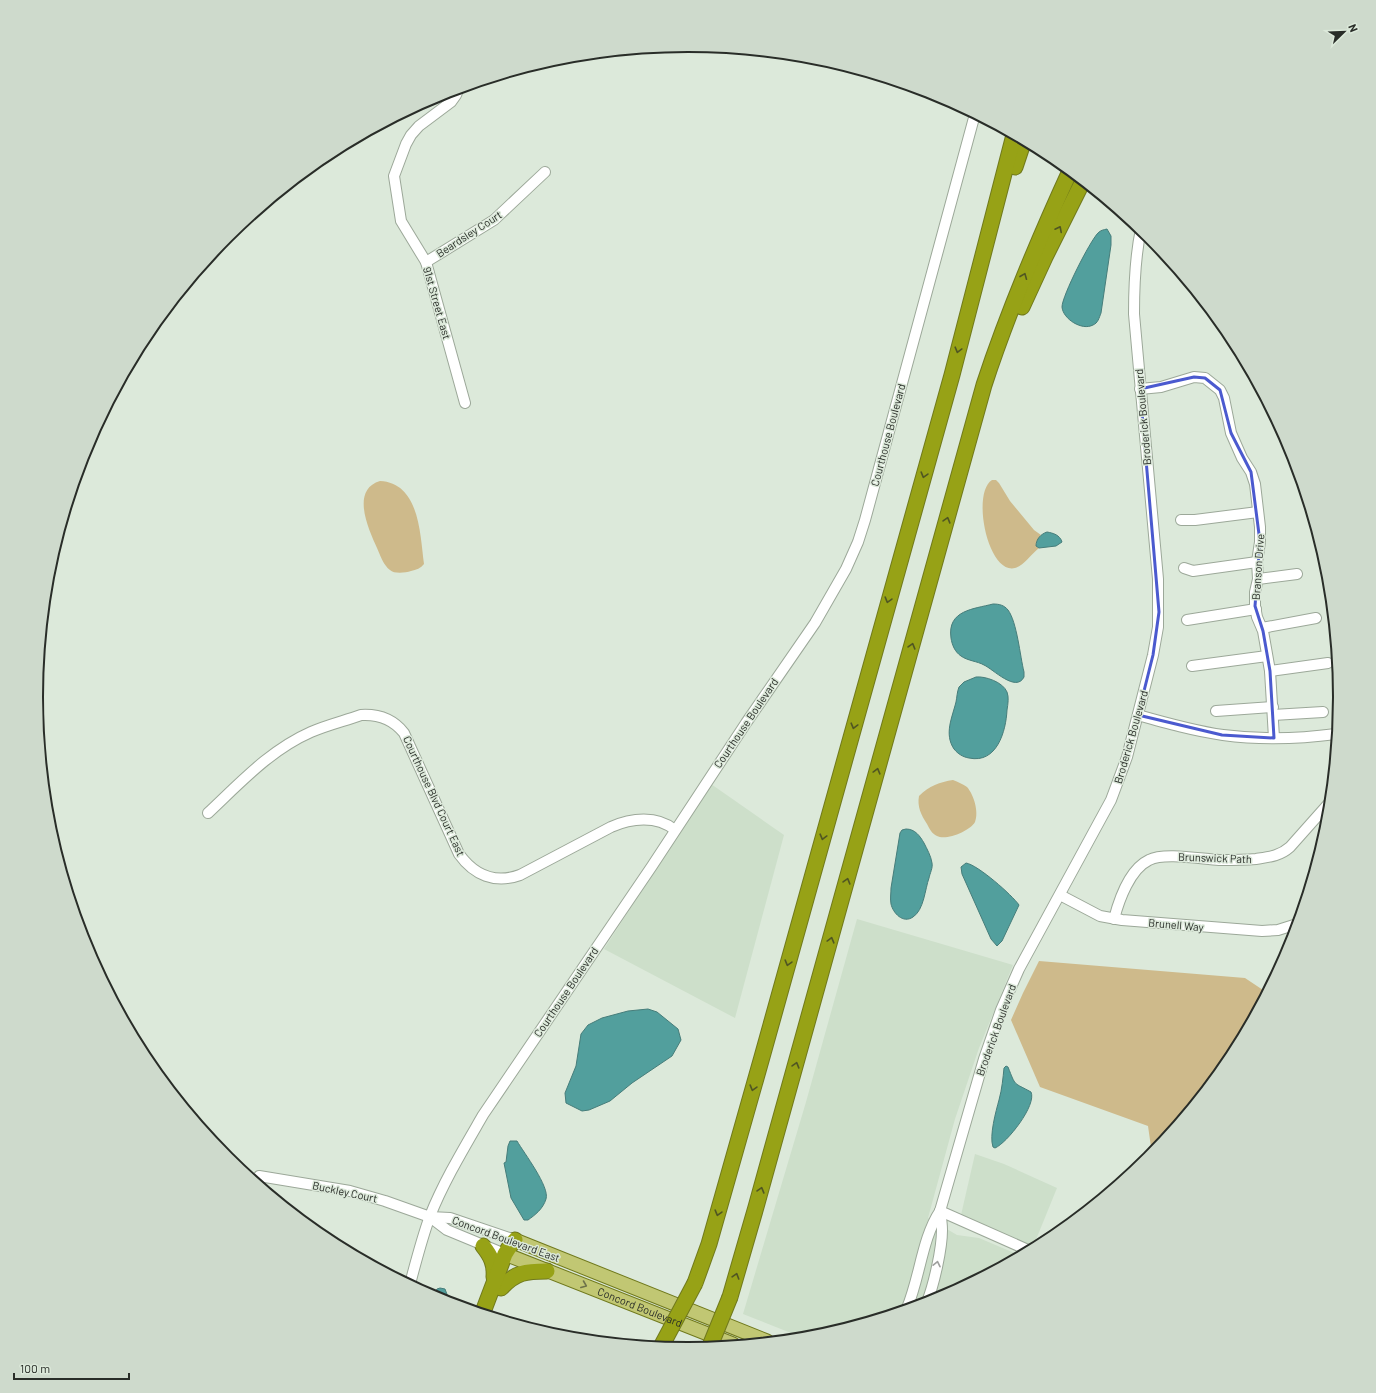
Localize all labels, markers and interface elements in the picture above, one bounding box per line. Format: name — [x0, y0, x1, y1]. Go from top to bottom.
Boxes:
north arrow — [1324, 12, 1364, 52]
text: N — [1346, 22, 1361, 34]
street label: Beardsley Court — [433, 207, 504, 260]
one-way arrow — [1054, 226, 1062, 233]
street label: 91st Street East — [421, 265, 454, 341]
one-way arrow — [1019, 272, 1027, 280]
one-way arrow — [955, 347, 963, 353]
street label: Broderick Boulevard — [1132, 368, 1153, 466]
street label: Courthouse Boulevard — [868, 382, 907, 488]
one-way arrow — [920, 471, 929, 478]
one-way arrow — [942, 517, 951, 524]
street label: Branson Drive — [1249, 533, 1266, 601]
one-way arrow — [885, 597, 893, 604]
one-way arrow — [907, 642, 916, 649]
street label: Courthouse Boulevard — [711, 675, 780, 770]
street label: Broderick Boulevard — [1111, 689, 1150, 785]
one-way arrow — [850, 722, 859, 729]
street label: Courthouse Blvd Court East — [401, 734, 468, 858]
one-way arrow — [873, 768, 881, 774]
one-way arrow — [819, 833, 828, 840]
street label: Brunswick Path — [1178, 850, 1252, 865]
one-way arrow — [842, 878, 851, 885]
street label: Brunell Way — [1148, 916, 1204, 933]
one-way arrow — [826, 936, 835, 943]
street label: Courthouse Boulevard — [531, 944, 600, 1039]
one-way arrow — [785, 959, 793, 966]
street label: Broderick Boulevard — [973, 982, 1018, 1077]
one-way arrow — [791, 1062, 800, 1069]
one-way arrow — [750, 1084, 758, 1091]
street label: Buckley Court — [311, 1178, 379, 1205]
one-way arrow — [756, 1187, 765, 1194]
one-way arrow — [714, 1209, 723, 1216]
street label: Concord Boulevard East — [450, 1213, 562, 1264]
one-way arrow — [932, 1261, 941, 1267]
one-way arrow — [731, 1272, 740, 1279]
one-way arrow — [580, 1281, 587, 1289]
street label: Concord Boulevard — [596, 1284, 684, 1329]
scale bar — [14, 1355, 129, 1381]
text: 100 m — [20, 1361, 50, 1375]

